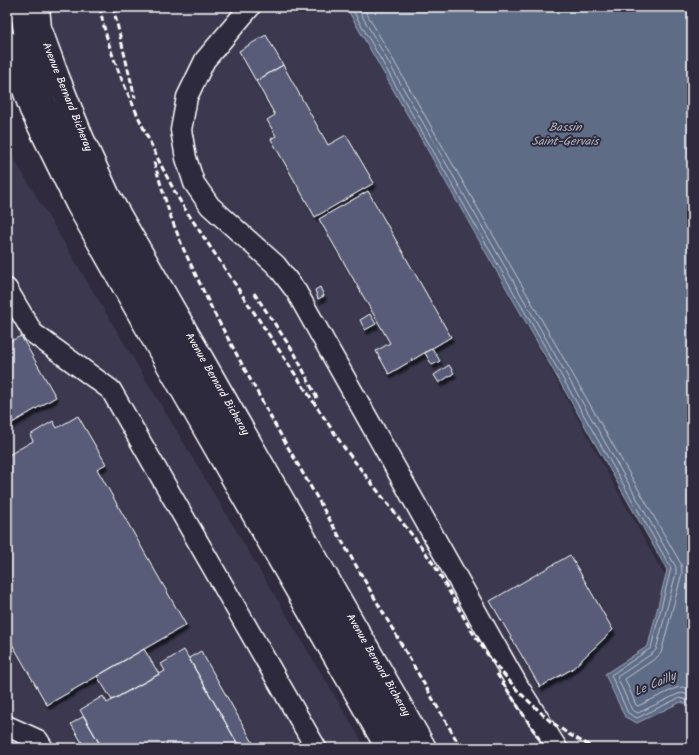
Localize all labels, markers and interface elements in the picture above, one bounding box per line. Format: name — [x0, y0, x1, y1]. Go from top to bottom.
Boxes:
street label: Avenue Bernard Bicheray — [37, 40, 97, 155]
water label: Bassin Saint-Gervais — [532, 118, 600, 151]
street label: Avenue Bernard Bicheray — [180, 329, 254, 440]
street label: Avenue Bernard Bicheray — [341, 610, 415, 721]
water label: Le Cailly — [631, 666, 681, 701]

